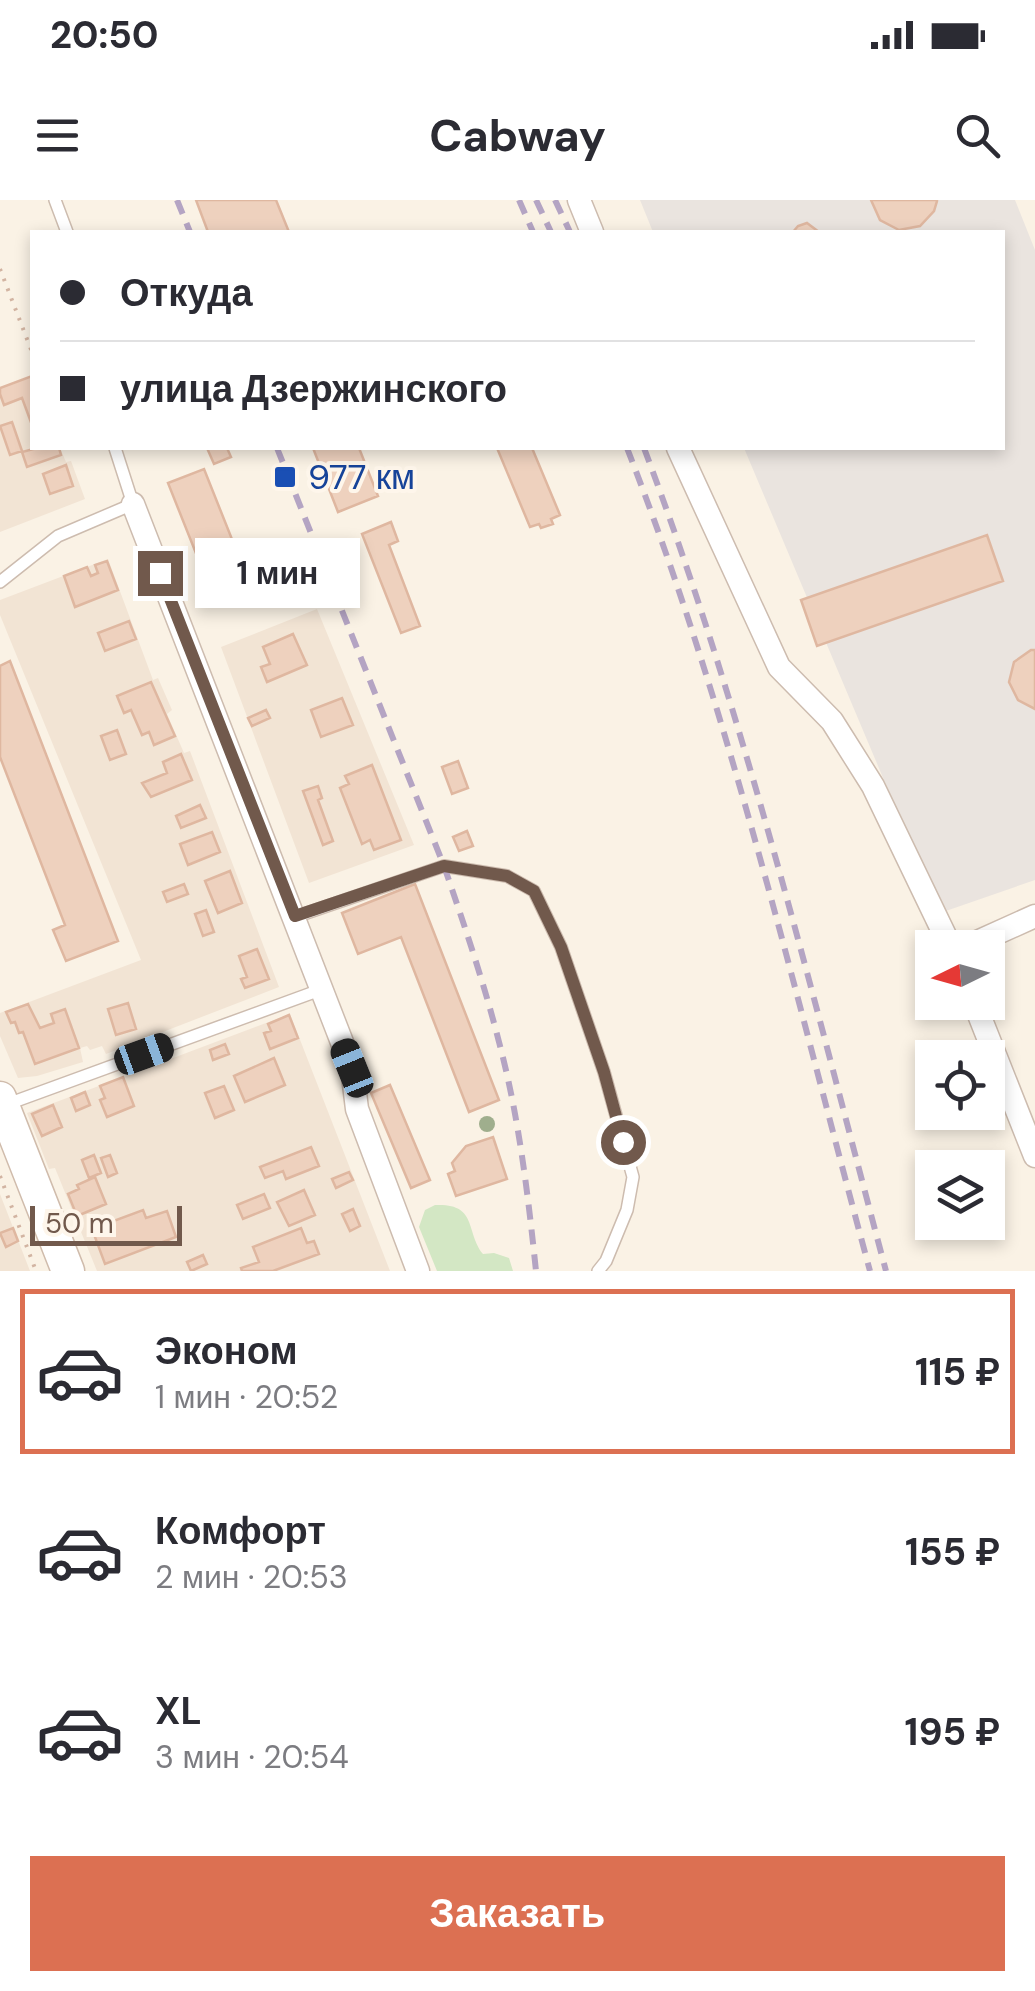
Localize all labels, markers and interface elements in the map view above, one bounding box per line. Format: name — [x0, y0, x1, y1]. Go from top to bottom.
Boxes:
text: 20:50 — [50, 10, 159, 60]
text: Cabway — [429, 106, 606, 165]
icon: menu — [30, 108, 85, 163]
icon: search — [950, 108, 1005, 163]
text: Откуда — [120, 268, 253, 318]
text: улица Дзержинского — [120, 364, 507, 414]
place label: 977 км — [308, 454, 415, 500]
marker: 977 км — [272, 464, 298, 490]
callout: 1 мин — [195, 538, 360, 608]
route end — [138, 551, 183, 596]
text: 1 мин — [237, 552, 318, 594]
north arrow — [915, 930, 1005, 1020]
map controls — [915, 930, 1005, 1240]
car — [111, 1030, 177, 1078]
car — [327, 1035, 377, 1101]
button: locate — [915, 1040, 1005, 1130]
route start — [601, 1120, 646, 1165]
button: layers — [915, 1150, 1005, 1240]
scale bar — [30, 1201, 182, 1246]
text: 50 m — [45, 1205, 114, 1242]
text: Эконом — [155, 1326, 298, 1376]
icon: car — [35, 1327, 125, 1417]
text: 115 ₽ — [915, 1347, 1000, 1397]
text: 1 мин · 20:52 — [155, 1376, 338, 1418]
text: Комфорт — [155, 1506, 326, 1556]
icon: car — [35, 1507, 125, 1597]
text: 155 ₽ — [905, 1527, 1000, 1577]
text: 2 мин · 20:53 — [155, 1556, 348, 1598]
text: XL — [155, 1686, 202, 1736]
icon: car — [35, 1687, 125, 1777]
text: 195 ₽ — [905, 1707, 1000, 1757]
text: 3 мин · 20:54 — [155, 1736, 349, 1778]
button: Заказать — [30, 1856, 1005, 1971]

